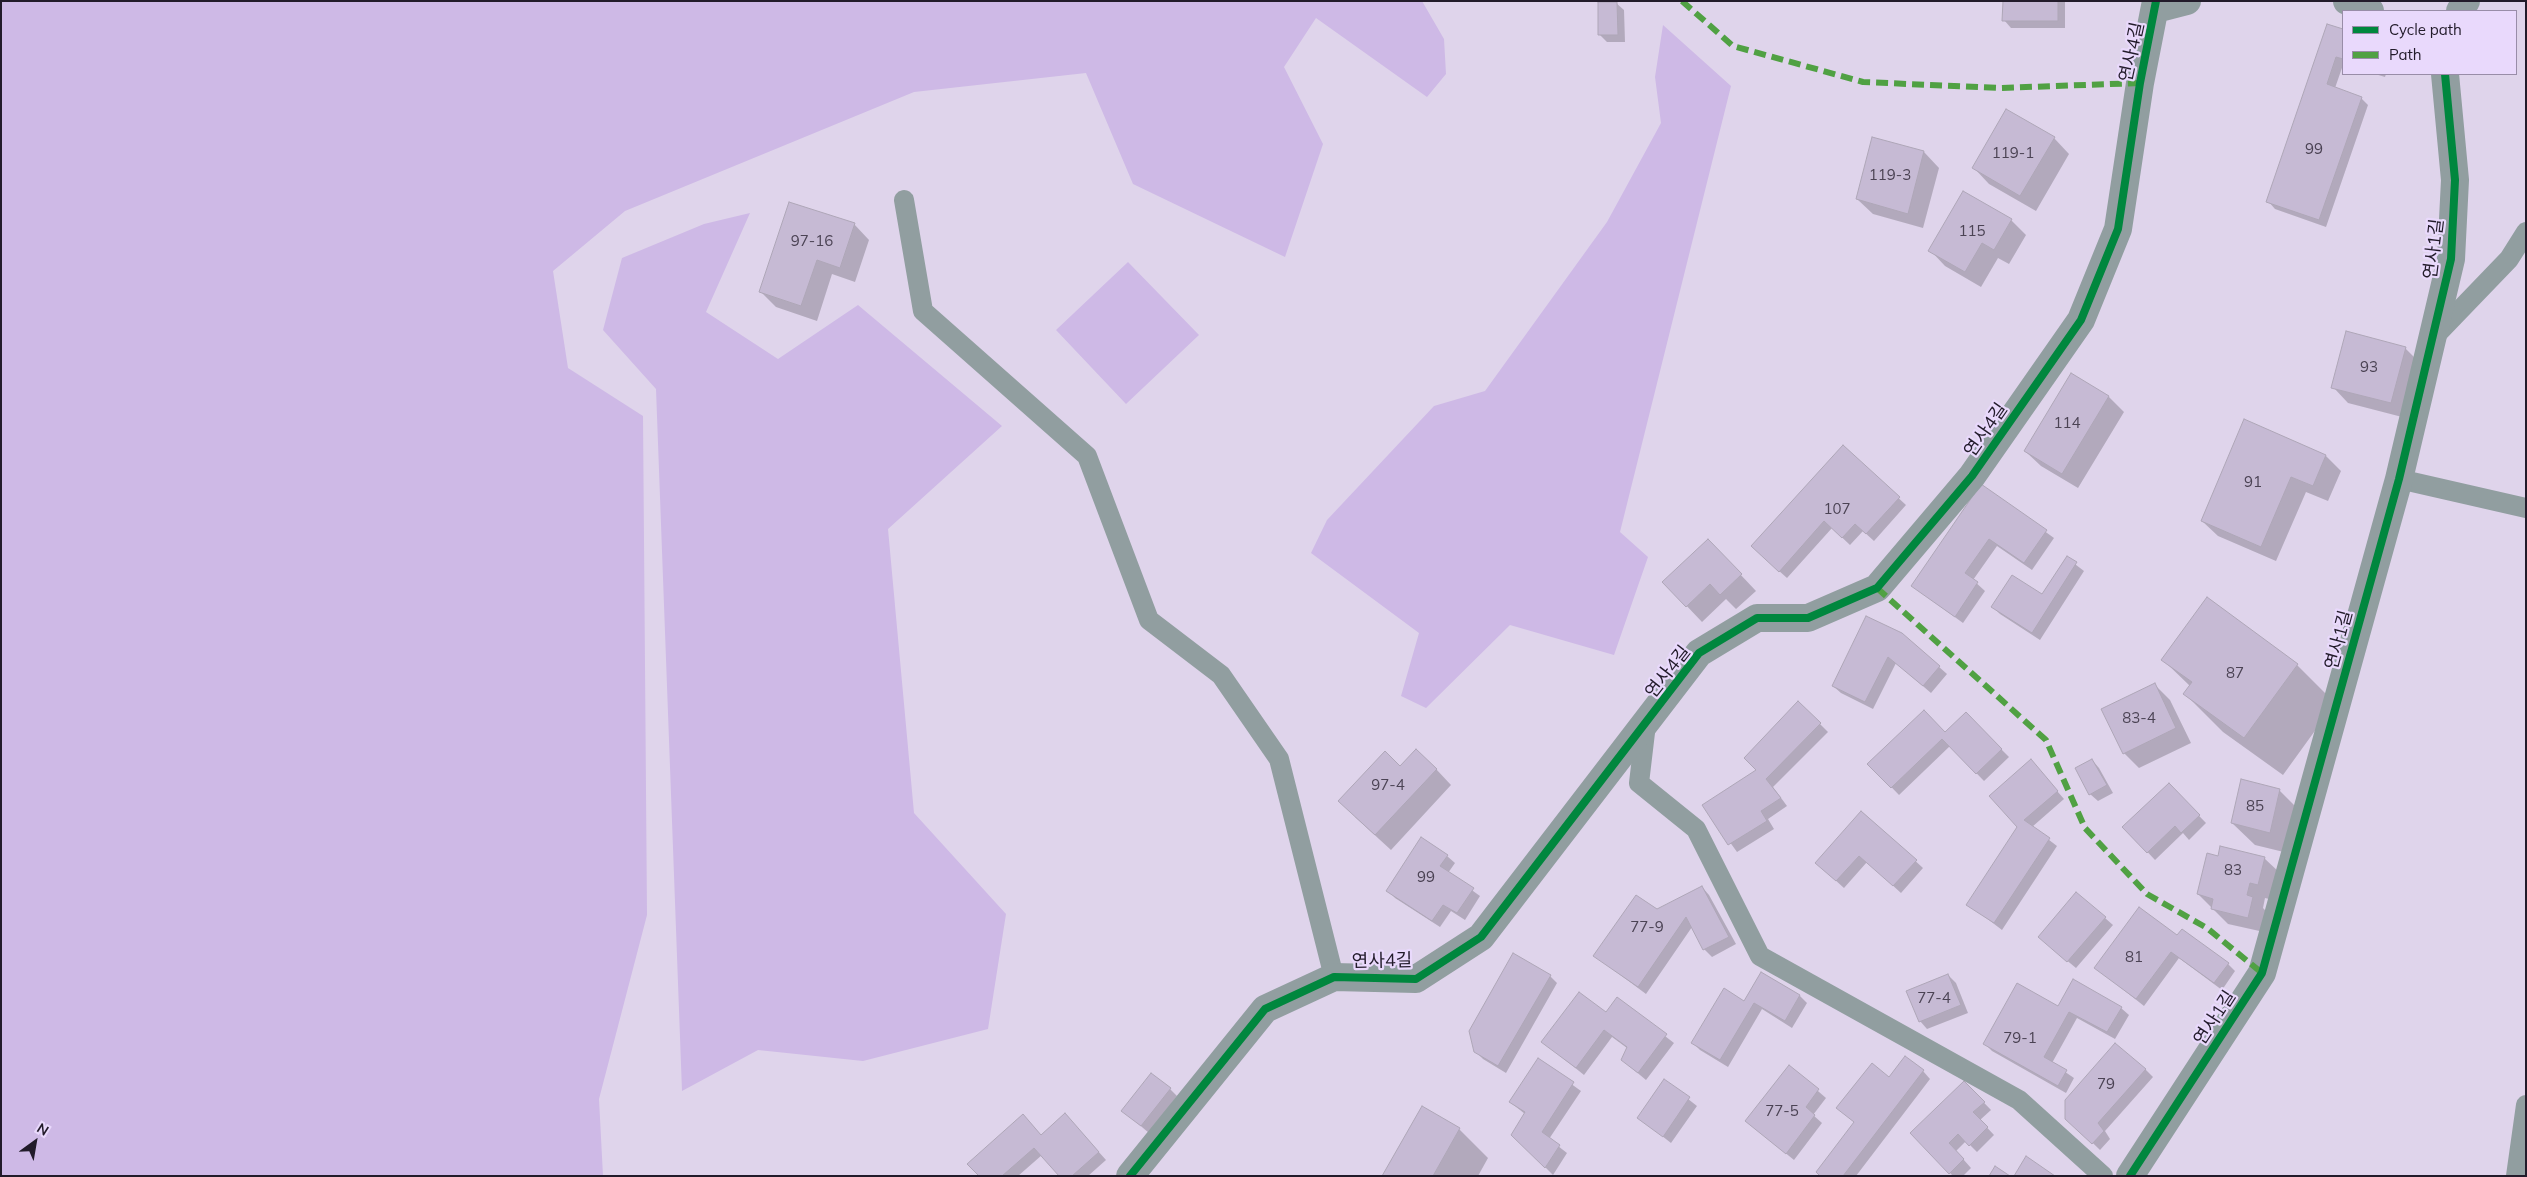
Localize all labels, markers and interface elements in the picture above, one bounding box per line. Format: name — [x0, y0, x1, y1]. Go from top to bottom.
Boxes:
legend — [2342, 10, 2517, 75]
street label: 연사4길 — [2115, 20, 2149, 84]
text: Cycle path — [2389, 20, 2462, 39]
text: Path — [2389, 45, 2421, 64]
house number: 99 — [2305, 140, 2323, 158]
house number: 119-1 — [1992, 144, 2034, 162]
house number: 119-3 — [1869, 166, 1911, 184]
street label: 연사1길 — [2420, 218, 2448, 280]
house number: 115 — [1959, 222, 1985, 240]
house number: 97-16 — [791, 232, 833, 250]
house number: 93 — [2360, 358, 2378, 376]
street label: 연사4길 — [1960, 399, 2012, 461]
house number: 114 — [2054, 414, 2080, 432]
house number: 91 — [2244, 473, 2262, 491]
house number: 107 — [1824, 500, 1850, 518]
street label: 연사1길 — [2321, 608, 2357, 672]
street label: 연사4길 — [1641, 642, 1695, 702]
house number: 87 — [2226, 664, 2244, 682]
house number: 83-4 — [2122, 709, 2156, 727]
house number: 97-4 — [1371, 776, 1405, 794]
house number: 85 — [2246, 797, 2264, 815]
house number: 83 — [2224, 861, 2242, 879]
house number: 99 — [1417, 868, 1435, 886]
house number: 77-9 — [1630, 918, 1664, 936]
house number: 81 — [2125, 948, 2143, 966]
street label: 연사4길 — [1352, 950, 1412, 972]
street label: 연사1길 — [2189, 987, 2241, 1049]
house number: 77-4 — [1917, 989, 1951, 1007]
house number: 79-1 — [2003, 1029, 2037, 1047]
house number: 79 — [2097, 1075, 2115, 1093]
house number: 77-5 — [1765, 1102, 1799, 1120]
north arrow — [10, 1117, 60, 1167]
text: N — [34, 1119, 52, 1140]

